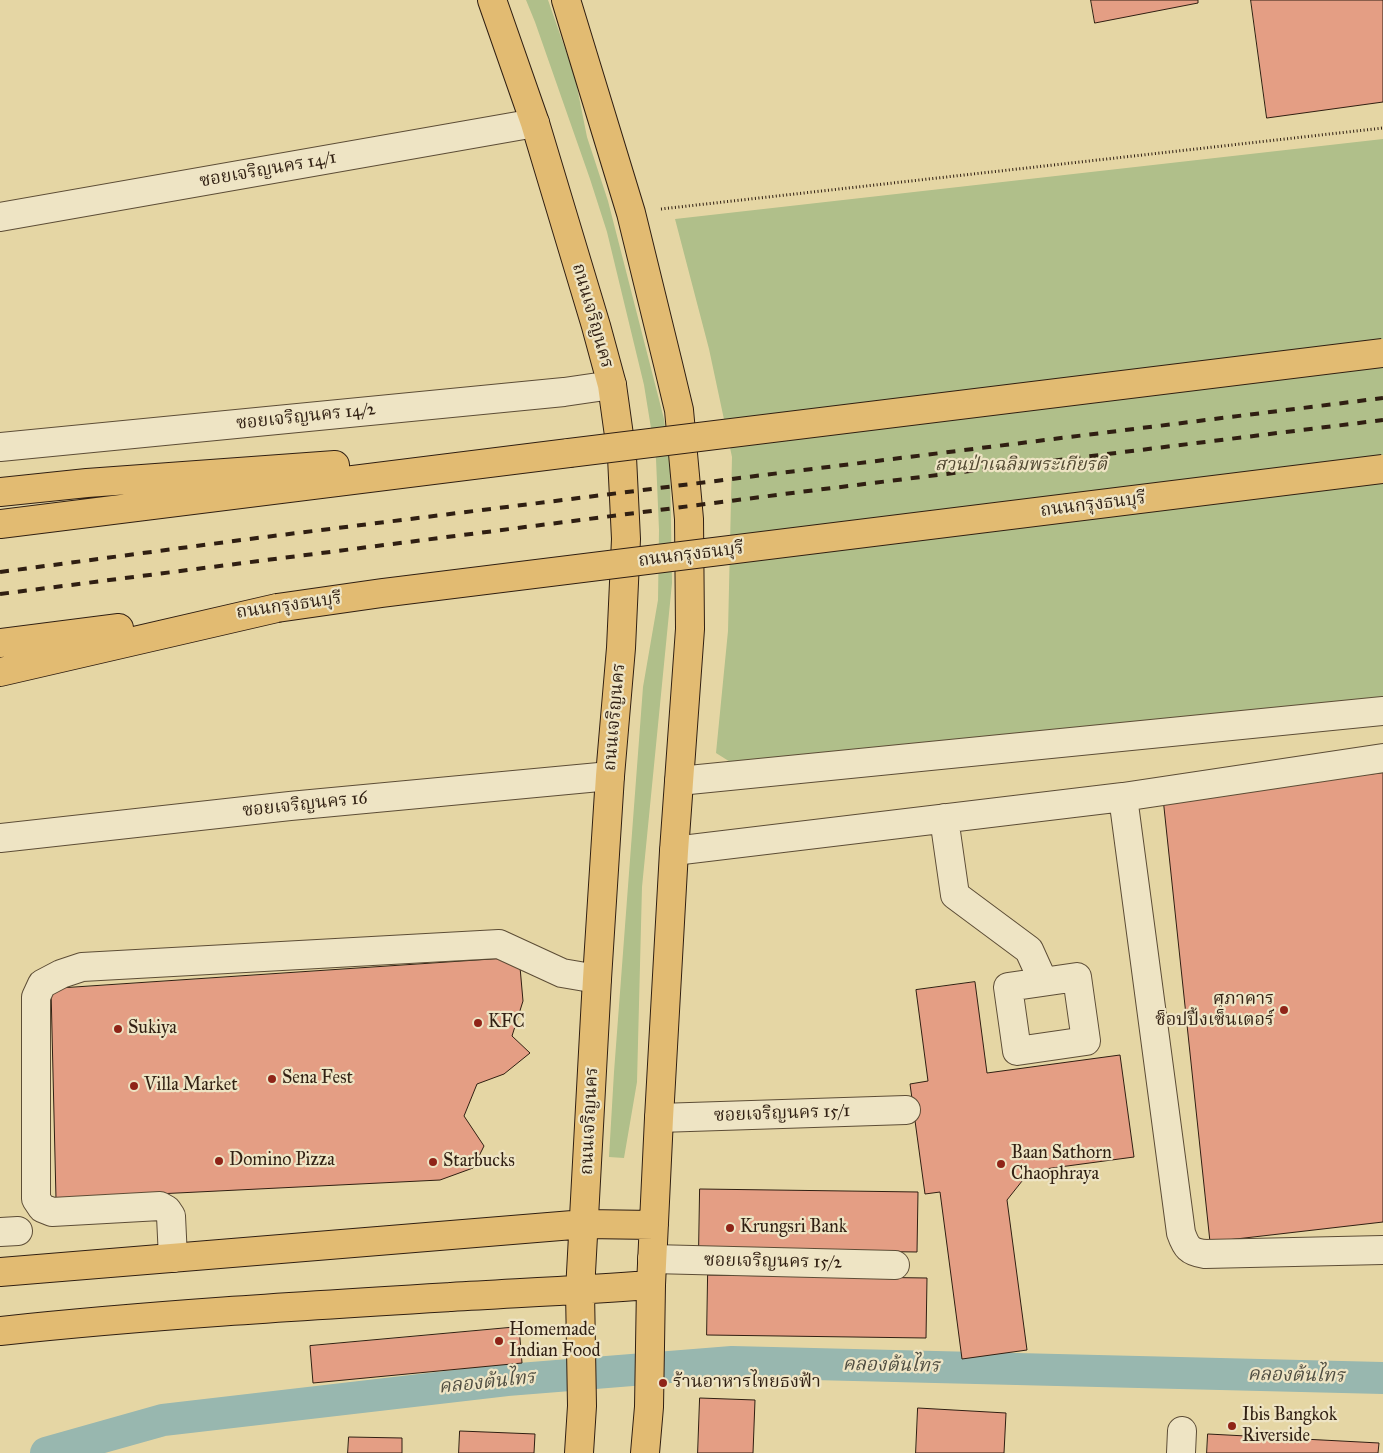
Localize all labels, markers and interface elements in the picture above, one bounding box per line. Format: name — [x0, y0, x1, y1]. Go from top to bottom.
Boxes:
street label: ซอยเจริญนคร 14/1 — [198, 147, 338, 193]
street label: ถนนเจริญนคร — [567, 261, 617, 371]
street label: ซอยเจริญนคร 14/2 — [235, 399, 377, 435]
park label: สวนป่าเฉลิมพระเกียรติ — [935, 455, 1107, 477]
street label: ถนนกรุงธนบุรี — [1039, 488, 1147, 522]
street label: ถนนกรุงธนบุรี — [637, 538, 745, 572]
street label: ถนนกรุงธนบุรี — [235, 588, 343, 624]
street label: ถนนเจริญนคร — [600, 662, 630, 772]
street label: ซอยเจริญนคร 16 — [241, 788, 369, 822]
place label: ศุภาคาร ช็อปปิ้งเซ็นเตอร์ — [1155, 989, 1274, 1032]
marker: ศุภาคาร ช็อปปิ้งเซ็นเตอร์ — [1278, 1004, 1290, 1016]
place label: KFC — [488, 1012, 525, 1034]
marker: KFC — [472, 1017, 484, 1029]
place label: Sukiya — [128, 1018, 177, 1040]
marker: Sukiya — [112, 1023, 124, 1035]
street label: ถนนเจริญนคร — [576, 1066, 604, 1176]
place label: Sena Fest — [282, 1068, 353, 1090]
marker: Sena Fest — [266, 1073, 278, 1085]
place label: Villa Market — [144, 1075, 238, 1097]
marker: Villa Market — [128, 1080, 140, 1092]
street label: ซอยเจริญนคร 15/1 — [713, 1101, 851, 1127]
place label: Baan Sathorn Chaophraya — [1011, 1143, 1112, 1186]
place label: Domino Pizza — [229, 1150, 335, 1172]
place label: Starbucks — [443, 1151, 515, 1173]
marker: Domino Pizza — [213, 1155, 225, 1167]
marker: Starbucks — [427, 1156, 439, 1168]
marker: Baan Sathorn Chaophraya — [995, 1158, 1007, 1170]
place label: Krungsri Bank — [740, 1217, 847, 1239]
marker: Krungsri Bank — [724, 1222, 736, 1234]
street label: ซอยเจริญนคร 15/2 — [704, 1250, 842, 1274]
place label: Homemade Indian Food — [509, 1320, 600, 1362]
marker: Homemade Indian Food — [493, 1335, 505, 1347]
water label: คลองต้นไทร — [842, 1354, 940, 1378]
water label: คลองต้นไทร — [1247, 1364, 1345, 1388]
water label: คลองต้นไทร — [438, 1367, 536, 1399]
place label: ร้านอาหารไทยธงฟ้า — [673, 1372, 821, 1394]
marker: ร้านอาหารไทยธงฟ้า — [657, 1377, 669, 1389]
place label: Ibis Bangkok Riverside — [1242, 1405, 1337, 1448]
marker: Ibis Bangkok Riverside — [1226, 1420, 1238, 1432]

